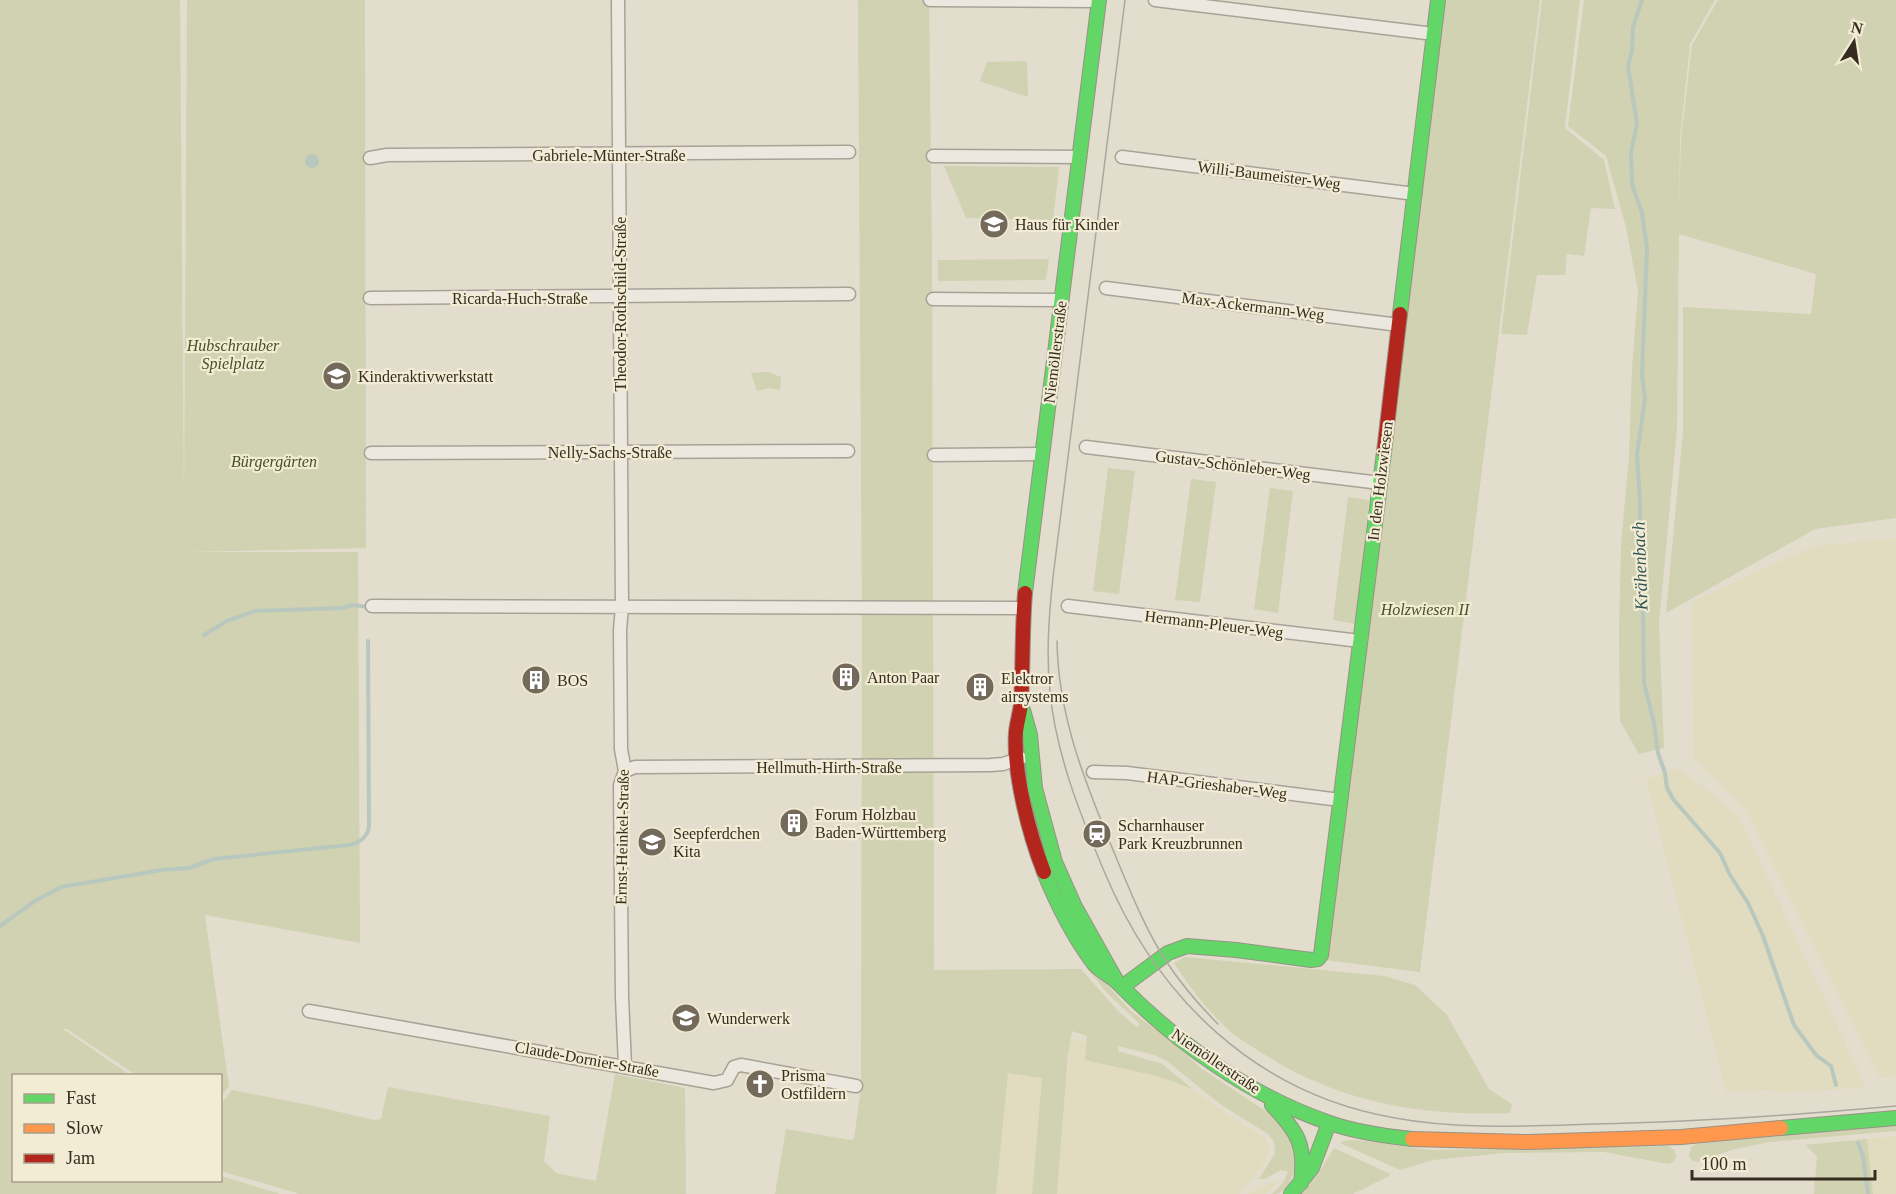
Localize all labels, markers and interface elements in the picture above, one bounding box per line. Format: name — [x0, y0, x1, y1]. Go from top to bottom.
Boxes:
north arrow — [1824, 12, 1884, 72]
text: N — [1850, 18, 1865, 37]
street label: Gabriele-Münter-Straße — [532, 147, 686, 164]
street label: Willi-Baumeister-Weg — [1196, 158, 1342, 193]
school or university icon: Haus für Kinder — [978, 208, 1010, 240]
place label: Haus für Kinder — [1015, 216, 1120, 233]
street label: Theodor-Rothschild-Straße — [612, 217, 629, 391]
street label: Max-Ackermann-Weg — [1181, 289, 1325, 324]
street label: Ricarda-Huch-Straße — [452, 290, 588, 307]
street label: Niemöllerstraße — [1040, 300, 1070, 404]
park label: Hubschrauber Spielplatz — [186, 337, 280, 373]
school or university icon: Kinderaktivwerkstatt — [321, 360, 353, 392]
place label: Kinderaktivwerkstatt — [358, 368, 494, 385]
street label: In den Holzwiesen — [1364, 420, 1396, 542]
street label: Nelly-Sachs-Straße — [548, 444, 672, 462]
street label: Gustav-Schönleber-Weg — [1154, 447, 1312, 484]
park label: Bürgergärten — [231, 453, 317, 471]
water label: Krähenbach — [1628, 521, 1652, 612]
park label: Holzwiesen II — [1380, 601, 1470, 618]
street label: Hermann-Pleuer-Weg — [1144, 607, 1284, 642]
building icon: Anton Paar — [830, 661, 862, 693]
building icon: BOS — [520, 664, 552, 696]
place label: Anton Paar — [867, 669, 940, 686]
place label: Elektror airsystems — [1001, 670, 1069, 706]
building icon: Elektror airsystems — [964, 671, 996, 703]
place label: BOS — [557, 672, 588, 689]
street label: Hellmuth-Hirth-Straße — [756, 759, 902, 776]
street label: HAP-Grieshaber-Weg — [1146, 768, 1288, 803]
street label: Ernst-Heinkel-Straße — [612, 769, 632, 905]
place label: Forum Holzbau Baden-Württemberg — [815, 806, 946, 842]
building icon: Forum Holzbau Baden-Württemberg — [778, 807, 810, 839]
place label: Scharnhauser Park Kreuzbrunnen — [1118, 817, 1243, 852]
station icon: Scharnhauser Park Kreuzbrunnen — [1081, 818, 1113, 850]
place label: Seepferdchen Kita — [673, 825, 760, 860]
school or university icon: Seepferdchen Kita — [636, 826, 668, 858]
school or university icon: Wunderwerk — [670, 1002, 702, 1034]
place label: Wunderwerk — [707, 1010, 790, 1027]
street label: Niemöllerstraße — [1169, 1025, 1263, 1097]
street label: Claude-Dornier-Straße — [513, 1038, 661, 1080]
place label: Prisma Ostfildern — [781, 1067, 846, 1102]
church icon: Prisma Ostfildern — [744, 1068, 776, 1100]
legend — [12, 1074, 222, 1182]
text: Fast — [66, 1088, 96, 1108]
text: Slow — [66, 1118, 103, 1138]
scale bar — [1692, 1143, 1875, 1181]
text: Jam — [66, 1148, 95, 1168]
text: 100 m — [1701, 1154, 1747, 1174]

